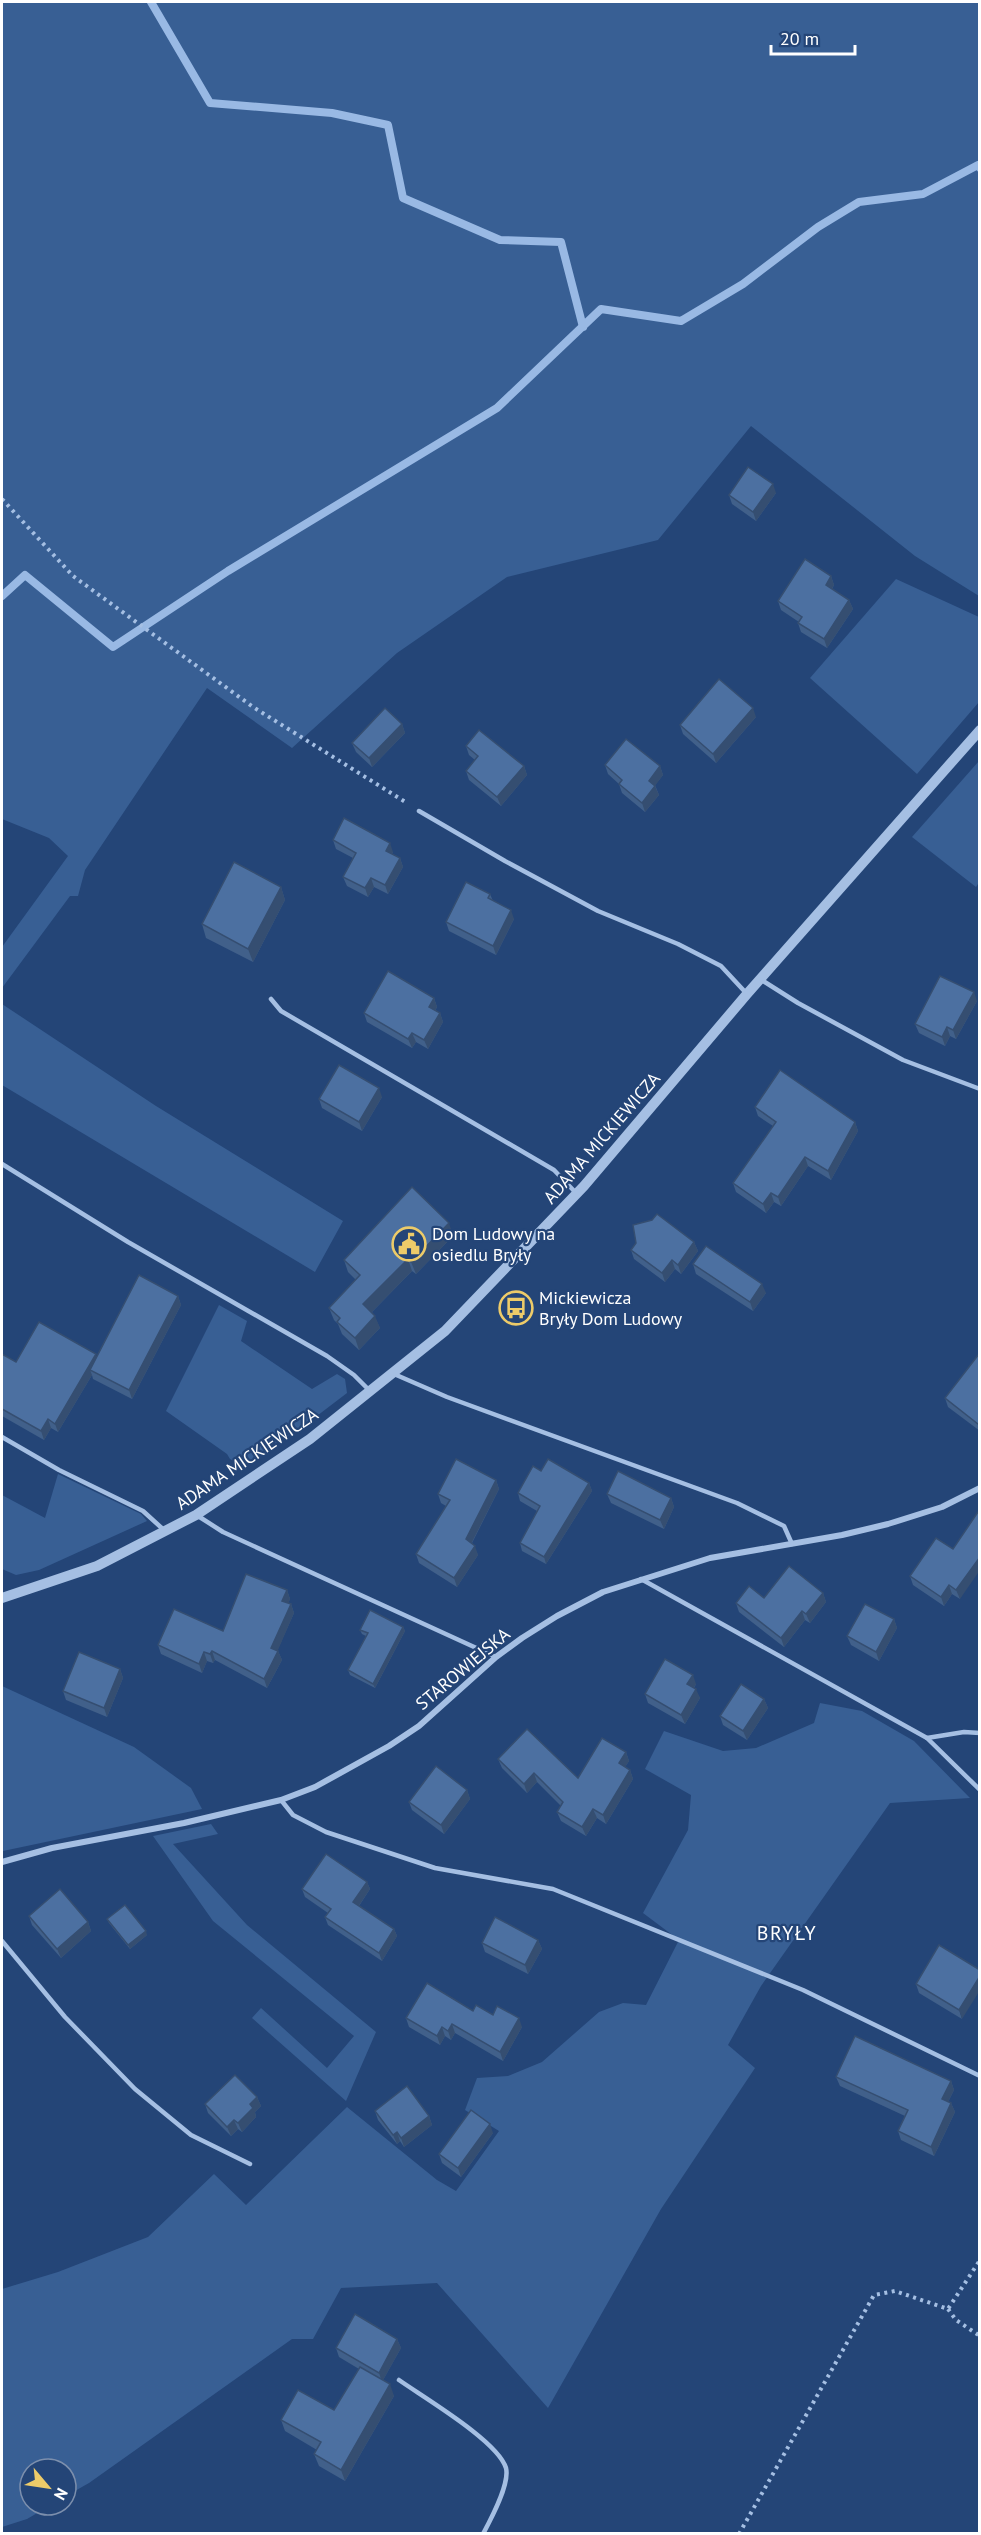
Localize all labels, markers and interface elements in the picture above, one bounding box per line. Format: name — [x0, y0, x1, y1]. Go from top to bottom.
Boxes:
scale bar — [771, 18, 855, 56]
text: 20 m — [780, 27, 819, 50]
street label: ADAMA MICKIEWICZA — [538, 1067, 665, 1208]
place label: Dom Ludowy na osiedlu Bryły — [432, 1222, 555, 1266]
public building icon: Dom Ludowy na osiedlu Bryły — [391, 1226, 427, 1262]
place label: Mickiewicza Bryły Dom Ludowy — [539, 1286, 683, 1330]
bus stop icon: Mickiewicza Bryły Dom Ludowy — [498, 1290, 534, 1326]
street label: ADAMA MICKIEWICZA — [171, 1402, 323, 1515]
street label: STAROWIEJSKA — [411, 1622, 515, 1715]
district label: BRYŁY — [757, 1920, 817, 1946]
north arrow — [18, 2457, 78, 2517]
text: N — [50, 2485, 72, 2504]

